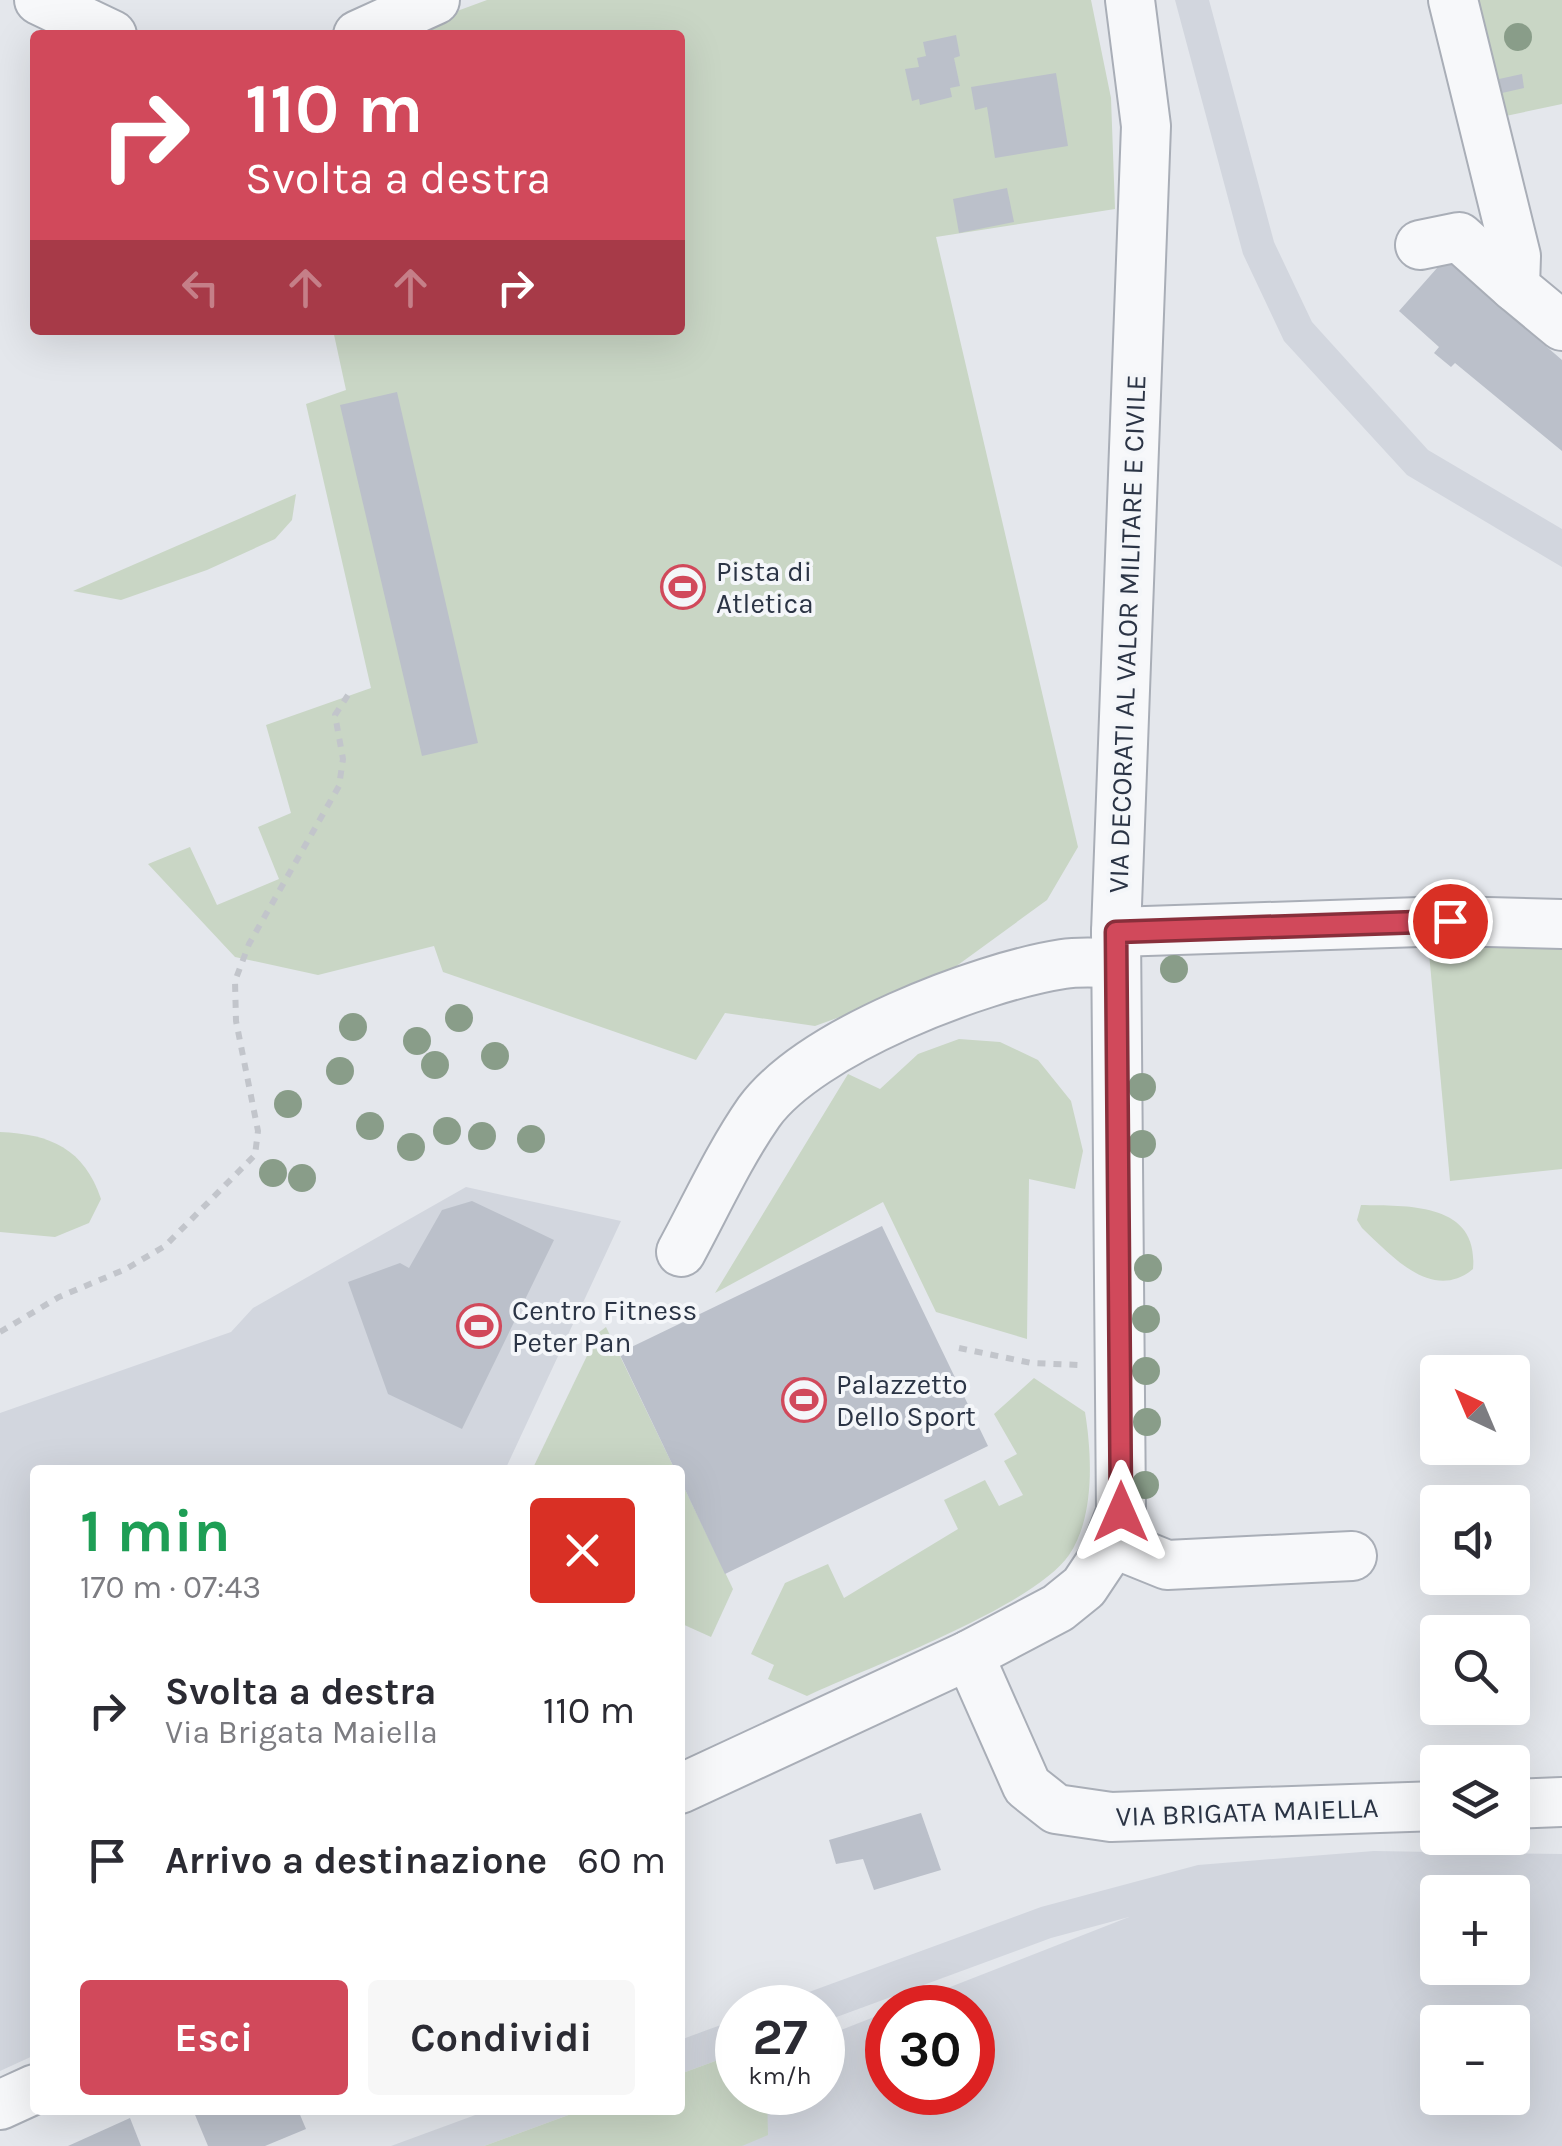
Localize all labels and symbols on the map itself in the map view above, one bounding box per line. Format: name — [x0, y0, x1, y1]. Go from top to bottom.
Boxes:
street label: VIA DECORATI AL VALOR MILITARE E CIVILE — [1101, 374, 1153, 894]
place label: Pista di Atletica — [716, 555, 814, 620]
sports icon: Pista di Atletica — [660, 564, 706, 610]
pin — [1408, 879, 1493, 964]
place label: Centro Fitness Peter Pan — [512, 1294, 697, 1359]
sports icon: Centro Fitness Peter Pan — [456, 1303, 502, 1349]
north arrow — [1420, 1355, 1530, 1465]
place label: Palazzetto Dello Sport — [836, 1368, 976, 1433]
sports icon: Palazzetto Dello Sport — [781, 1377, 827, 1423]
position arrow — [1069, 1460, 1173, 1564]
street label: VIA BRIGATA MAIELLA — [1115, 1791, 1379, 1833]
speed limit sign: 30 — [865, 1985, 995, 2115]

